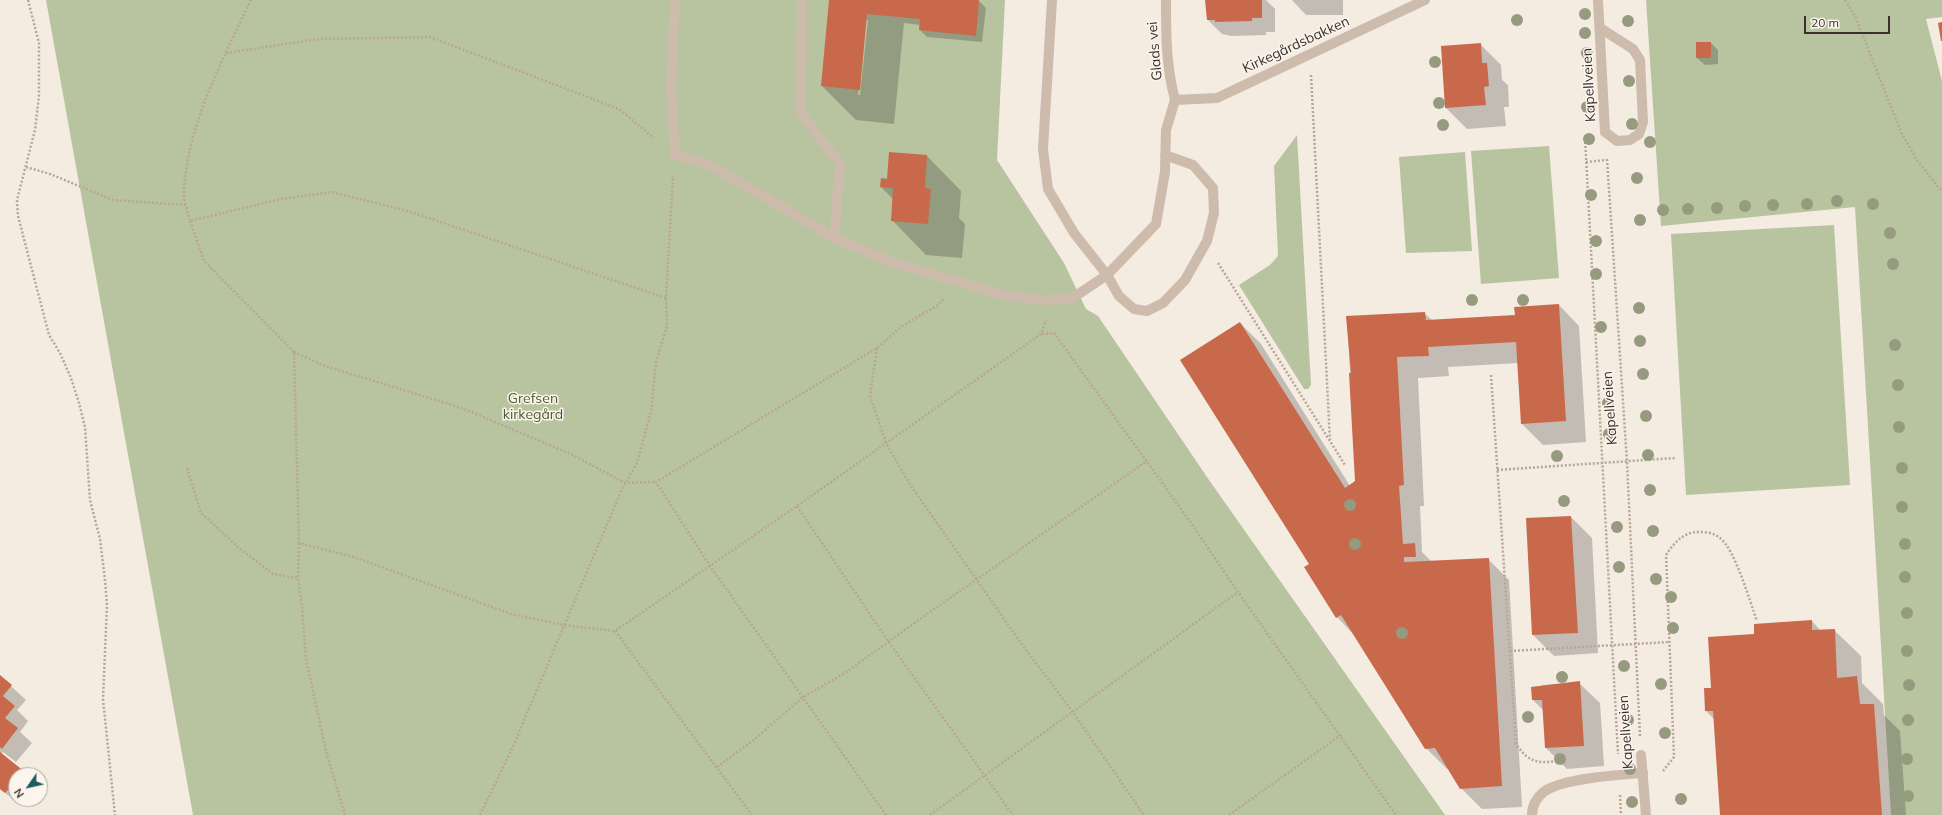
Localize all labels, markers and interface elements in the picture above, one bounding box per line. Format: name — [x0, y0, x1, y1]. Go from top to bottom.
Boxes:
scale bar — [1806, 8, 1892, 34]
street label: Kirkegårdsbakken — [1240, 13, 1352, 77]
text: 20 m — [1811, 15, 1839, 30]
street label: Glads vei — [1144, 21, 1166, 81]
street label: Kapellveien — [1579, 48, 1599, 122]
street label: Kapellveien — [1599, 370, 1621, 446]
park label: Grefsen kirkegård — [503, 391, 563, 424]
street label: Kapellveien — [1615, 694, 1637, 770]
north arrow — [8, 767, 48, 807]
text: N — [11, 786, 27, 801]

